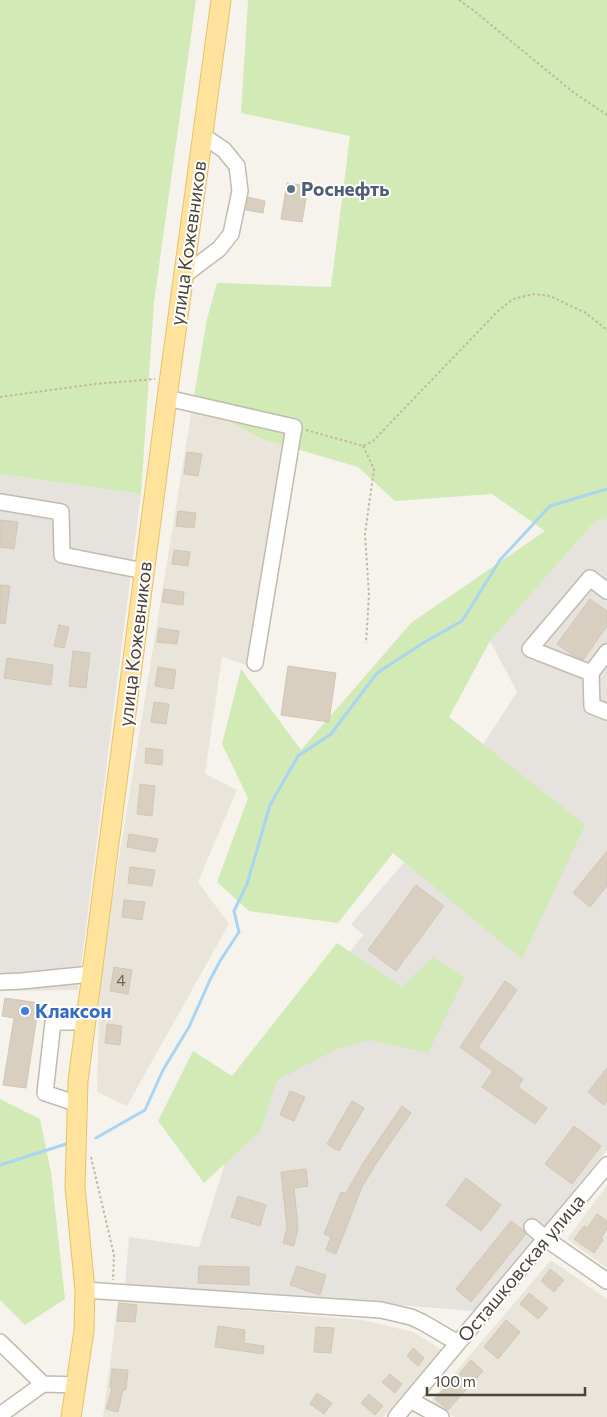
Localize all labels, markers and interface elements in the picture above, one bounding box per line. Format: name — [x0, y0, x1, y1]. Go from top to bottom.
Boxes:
street label: улица Кожевников — [165, 159, 210, 327]
place label: Роснефть — [301, 177, 389, 200]
marker: Роснефть — [285, 183, 297, 195]
street label: улица Кожевников — [113, 560, 156, 728]
house number: 4 — [116, 970, 126, 989]
place label: Клаксон — [35, 999, 111, 1022]
marker: Клаксон — [19, 1005, 31, 1017]
street label: Осташковская улица — [452, 1189, 589, 1346]
scale bar — [427, 1364, 584, 1396]
text: 100 m — [434, 1372, 476, 1390]

